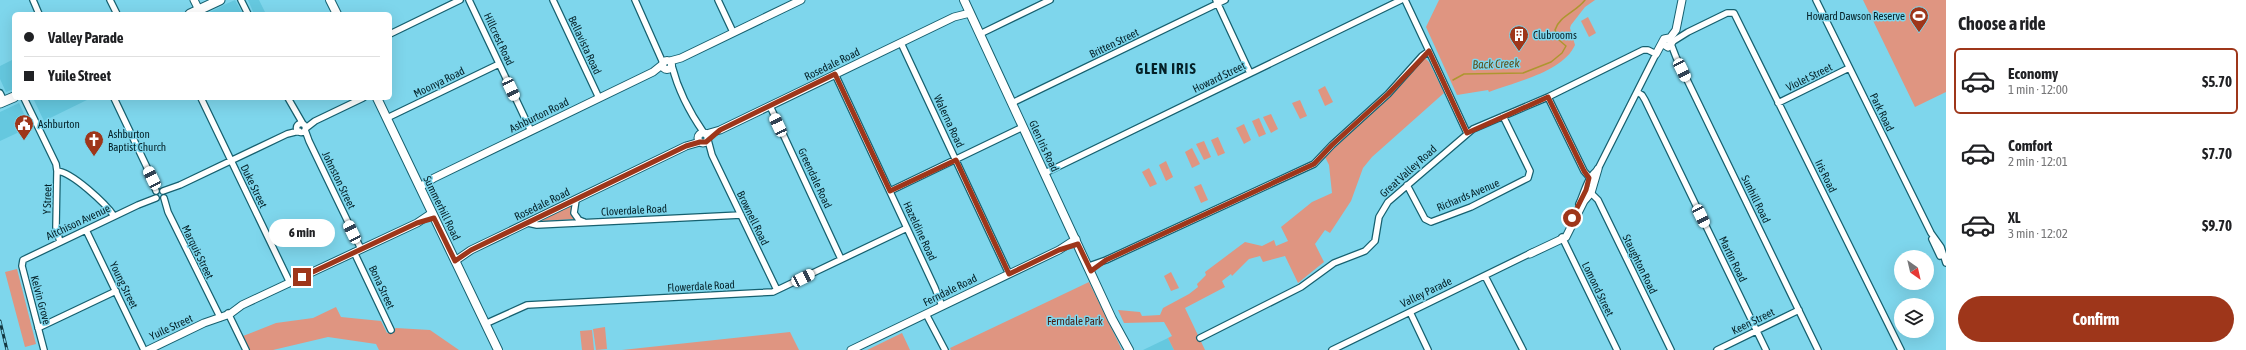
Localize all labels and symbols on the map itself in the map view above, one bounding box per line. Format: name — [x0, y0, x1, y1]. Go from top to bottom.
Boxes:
sports icon: Howard Dawson Reserve — [1908, 5, 1930, 33]
place label: Howard Dawson Reserve — [1806, 10, 1905, 22]
street label: Hillcrest Road — [482, 11, 516, 67]
street label: Bellavista Road — [566, 14, 604, 76]
building icon: Clubrooms — [1508, 24, 1530, 52]
street label: Britten Street — [1087, 26, 1141, 60]
place label: Clubrooms — [1533, 29, 1577, 41]
street label: Rosedale Road — [802, 45, 862, 83]
water label: Back Creek — [1472, 56, 1521, 72]
car — [1671, 57, 1693, 83]
street label: Howard Street — [1191, 59, 1247, 95]
district label: GLEN IRIS — [1135, 60, 1197, 77]
street label: Violet Street — [1784, 61, 1834, 93]
street label: Moonya Road — [412, 65, 466, 99]
car — [500, 76, 522, 102]
street label: Park Road — [1868, 91, 1896, 133]
street label: Walerna Road — [932, 93, 966, 149]
street label: Ashburton Road — [507, 96, 571, 134]
car — [767, 112, 789, 138]
public building icon: Ashburton — [13, 113, 35, 141]
place label: Ashburton — [38, 118, 80, 130]
street label: Glen Iris Road — [1027, 118, 1061, 174]
place label: Ashburton Baptist Church — [108, 128, 166, 153]
church icon: Ashburton Baptist Church — [83, 129, 105, 157]
street label: Great Valley Road — [1377, 143, 1439, 199]
street label: Greendale Road — [796, 146, 834, 210]
street label: Johnston Street — [320, 149, 358, 211]
street label: Iris Road — [1813, 158, 1839, 194]
street label: Duke Street — [238, 162, 270, 210]
car — [141, 165, 163, 191]
street label: Sunhill Road — [1739, 173, 1773, 225]
street label: Summerhill Road — [421, 174, 463, 242]
street label: Richards Avenue — [1435, 176, 1501, 214]
street label: Y Street — [40, 184, 54, 214]
street label: Rosedale Road — [512, 185, 572, 223]
street label: Brownell Road — [735, 189, 771, 247]
street label: Hazeldine Road — [901, 200, 939, 262]
street label: Aitchison Avenue — [44, 202, 112, 242]
street label: Cloverdale Road — [601, 202, 667, 218]
car — [1690, 203, 1712, 229]
route start — [1563, 209, 1581, 227]
callout: 6 min — [269, 219, 335, 247]
car — [341, 219, 363, 245]
street label: Marquis Street — [180, 223, 216, 281]
street label: Staughton Road — [1621, 232, 1659, 296]
street label: Martin Road — [1717, 234, 1749, 284]
north arrow — [1894, 250, 1934, 290]
street label: Young Street — [108, 260, 140, 310]
street label: Lomond Street — [1580, 260, 1616, 318]
street label: Bona Street — [367, 263, 397, 311]
car — [790, 267, 816, 289]
route end — [293, 268, 311, 286]
street label: Ferndale Road — [921, 272, 979, 308]
street label: Kelvin Grove — [29, 274, 53, 326]
street label: Valley Parade — [1398, 274, 1454, 310]
street label: Flowerdale Road — [667, 278, 735, 294]
street label: Keen Street — [1730, 306, 1776, 336]
street label: Yuile Street — [148, 312, 194, 342]
park label: Ferndale Park — [1047, 315, 1103, 327]

